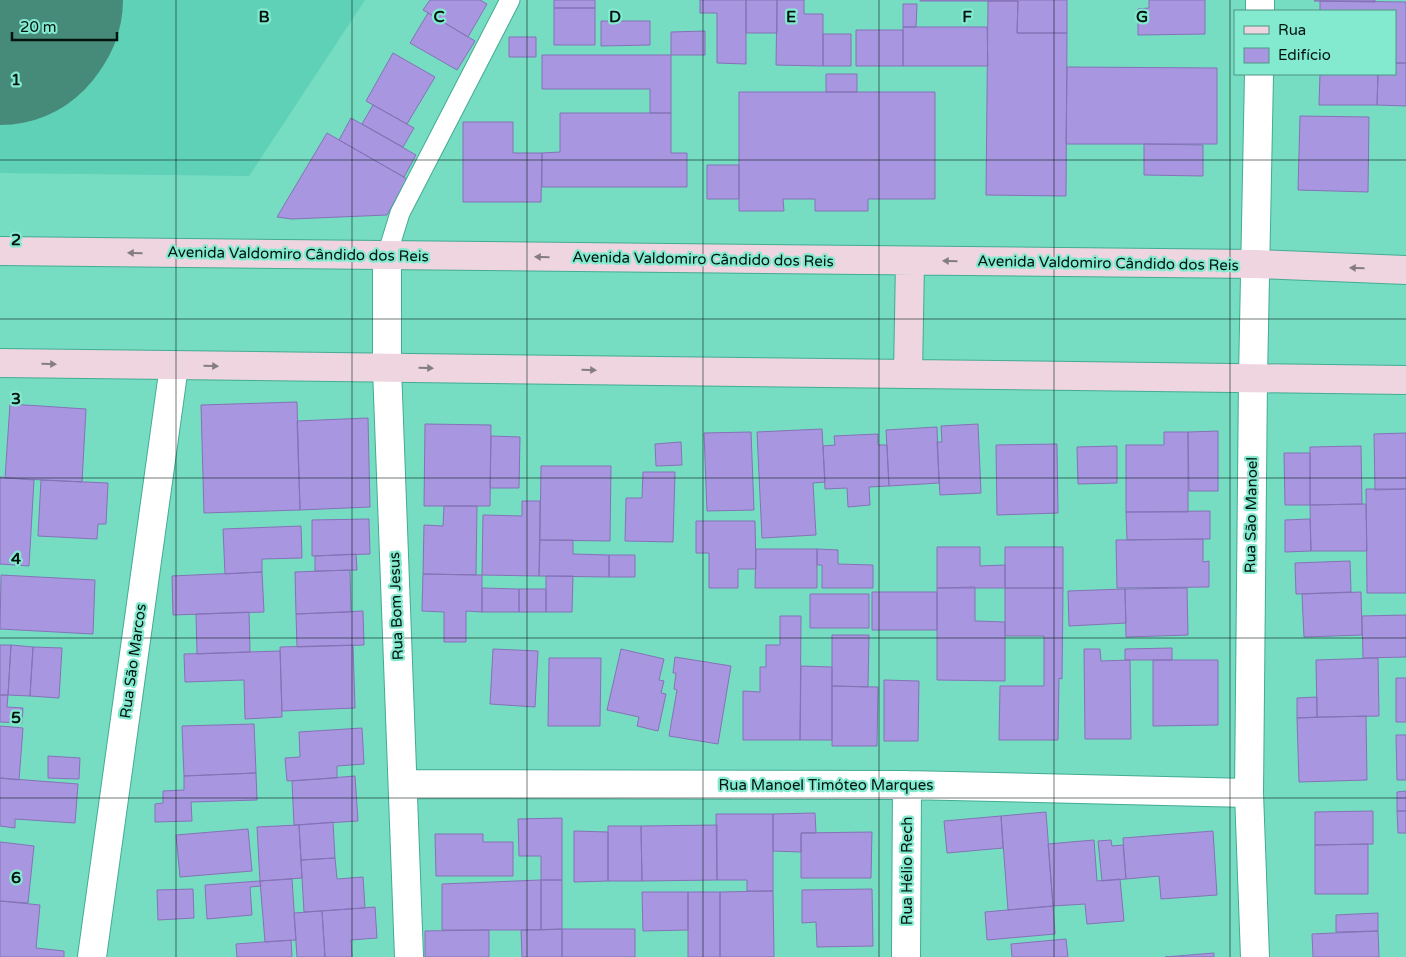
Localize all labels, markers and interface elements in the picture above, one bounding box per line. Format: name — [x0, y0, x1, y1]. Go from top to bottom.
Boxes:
text: B — [258, 7, 270, 27]
text: C — [433, 7, 445, 27]
text: D — [609, 7, 621, 27]
text: E — [786, 7, 796, 27]
text: F — [962, 7, 972, 27]
text: G — [1136, 7, 1148, 27]
scale bar — [12, 10, 118, 42]
legend — [1234, 10, 1396, 75]
text: 20 m — [20, 18, 57, 36]
text: Rua — [1278, 21, 1306, 39]
text: Edifício — [1278, 46, 1331, 64]
text: 1 — [11, 70, 21, 90]
text: 2 — [11, 230, 21, 250]
street label: Avenida Valdomiro Cândido dos Reis — [167, 243, 429, 265]
street label: Avenida Valdomiro Cândido dos Reis — [572, 248, 834, 270]
one-way arrow — [127, 249, 143, 257]
street label: Avenida Valdomiro Cândido dos Reis — [977, 252, 1239, 274]
one-way arrow — [534, 253, 550, 261]
one-way arrow — [942, 257, 958, 265]
one-way arrow — [1349, 263, 1365, 271]
one-way arrow — [41, 360, 57, 368]
one-way arrow — [203, 362, 219, 370]
one-way arrow — [418, 364, 434, 372]
one-way arrow — [581, 366, 597, 374]
text: 3 — [11, 389, 21, 409]
street label: Rua São Manoel — [1241, 457, 1261, 573]
text: 4 — [11, 549, 21, 569]
street label: Rua Bom Jesus — [385, 552, 407, 660]
street label: Rua São Marcos — [116, 603, 150, 719]
text: 5 — [11, 708, 21, 728]
street label: Rua Manoel Timóteo Marques — [719, 776, 933, 794]
street label: Rua Hélio Rech — [898, 817, 916, 925]
text: 6 — [11, 868, 21, 888]

